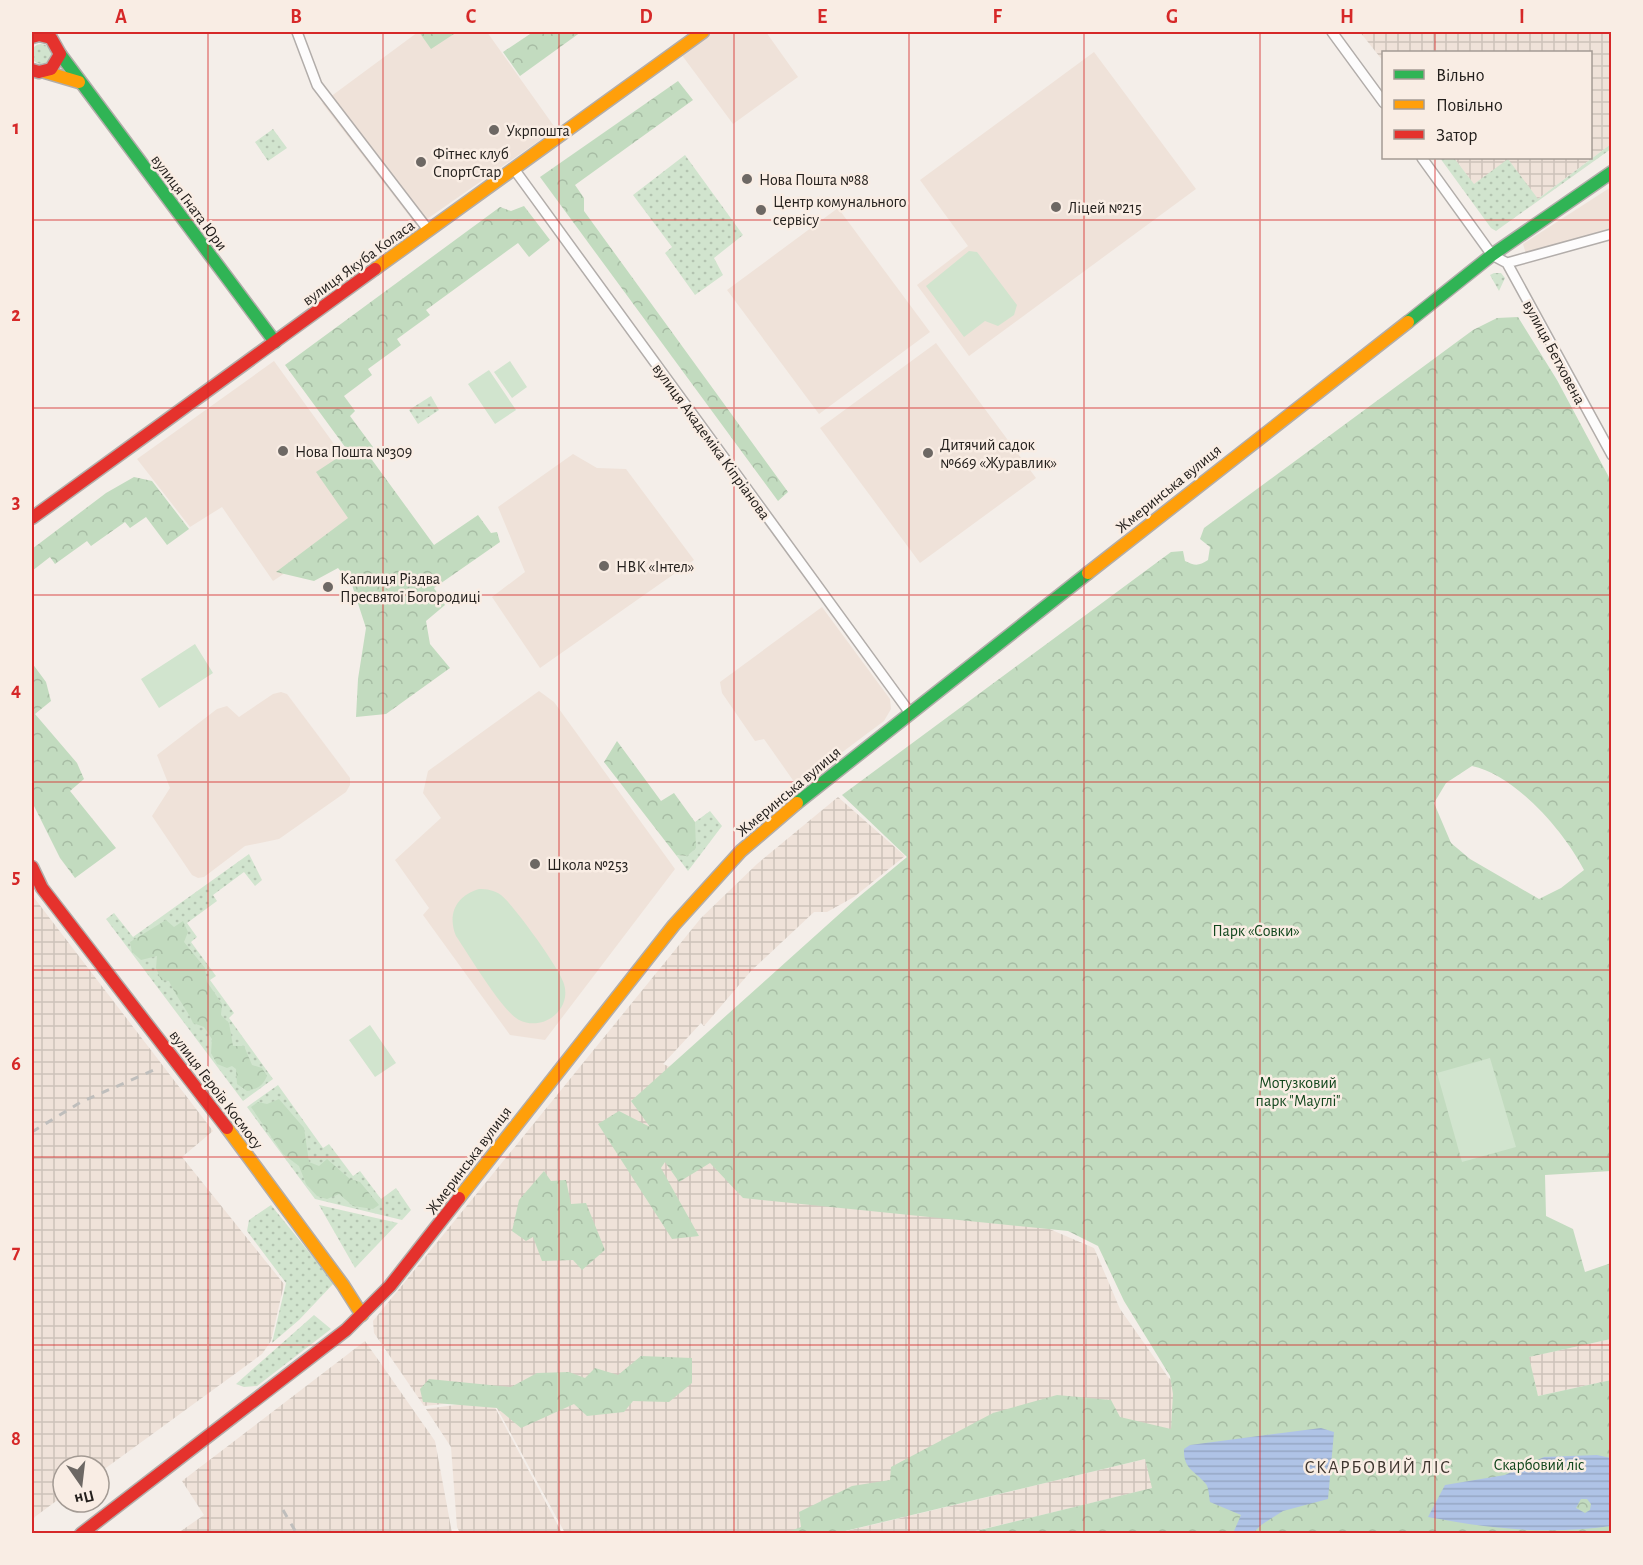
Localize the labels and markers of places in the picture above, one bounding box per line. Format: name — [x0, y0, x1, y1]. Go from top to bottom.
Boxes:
marker: Укрпошта — [487, 123, 501, 137]
place label: Укрпошта — [506, 123, 570, 139]
place label: Фітнес клуб СпортСтар — [433, 146, 509, 180]
marker: Фітнес клуб СпортСтар — [414, 155, 428, 169]
marker: Нова Пошта №88 — [740, 172, 754, 186]
place label: Нова Пошта №88 — [759, 172, 869, 188]
place label: Центр комунального сервісу — [773, 194, 907, 229]
marker: Ліцей №215 — [1049, 200, 1063, 214]
place label: Ліцей №215 — [1068, 200, 1142, 216]
marker: Центр комунального сервісу — [754, 203, 768, 217]
place label: Дитячий садок №669 «Журавлик» — [940, 437, 1057, 472]
marker: Нова Пошта №309 — [276, 444, 290, 458]
place label: Нова Пошта №309 — [295, 444, 412, 460]
marker: Дитячий садок №669 «Журавлик» — [921, 446, 935, 460]
marker: НВК «Інтел» — [597, 559, 611, 573]
place label: НВК «Інтел» — [616, 559, 694, 575]
place label: Каплиця Різдва Пресвятої Богородиці — [340, 571, 481, 605]
marker: Каплиця Різдва Пресвятої Богородиці — [321, 580, 335, 594]
marker: Школа №253 — [528, 857, 542, 871]
place label: Школа №253 — [547, 857, 628, 873]

